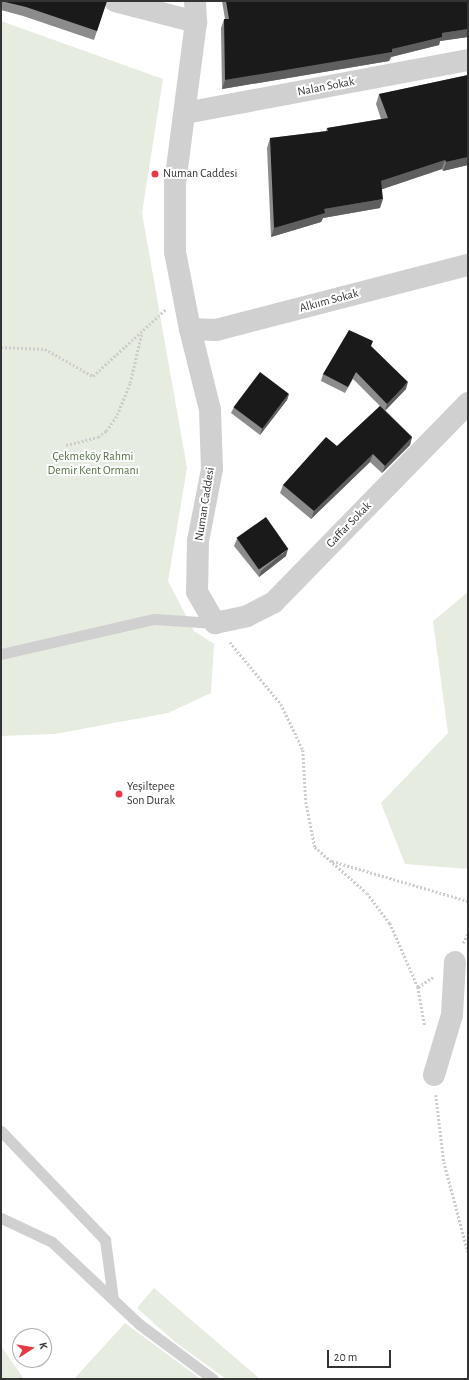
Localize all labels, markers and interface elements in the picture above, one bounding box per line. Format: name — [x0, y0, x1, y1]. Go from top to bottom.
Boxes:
street label: Nalan Sokak — [296, 74, 356, 100]
place label: Numan Caddesi — [163, 167, 237, 181]
marker: Numan Caddesi — [150, 169, 160, 179]
street label: Alkıım Sokak — [298, 286, 360, 316]
park label: Çekmeköy Rahmi Demir Kent Ormanı — [47, 450, 139, 478]
street label: Numan Caddesi — [192, 466, 218, 542]
street label: Gaffar Sokak — [324, 499, 374, 551]
place label: Yeşiltepee Son Durak — [127, 780, 175, 808]
marker: Yeşiltepee Son Durak — [114, 789, 124, 799]
north arrow — [12, 1328, 52, 1368]
text: K — [37, 1341, 49, 1350]
scale bar — [329, 1342, 393, 1368]
text: 20 m — [334, 1351, 357, 1363]

